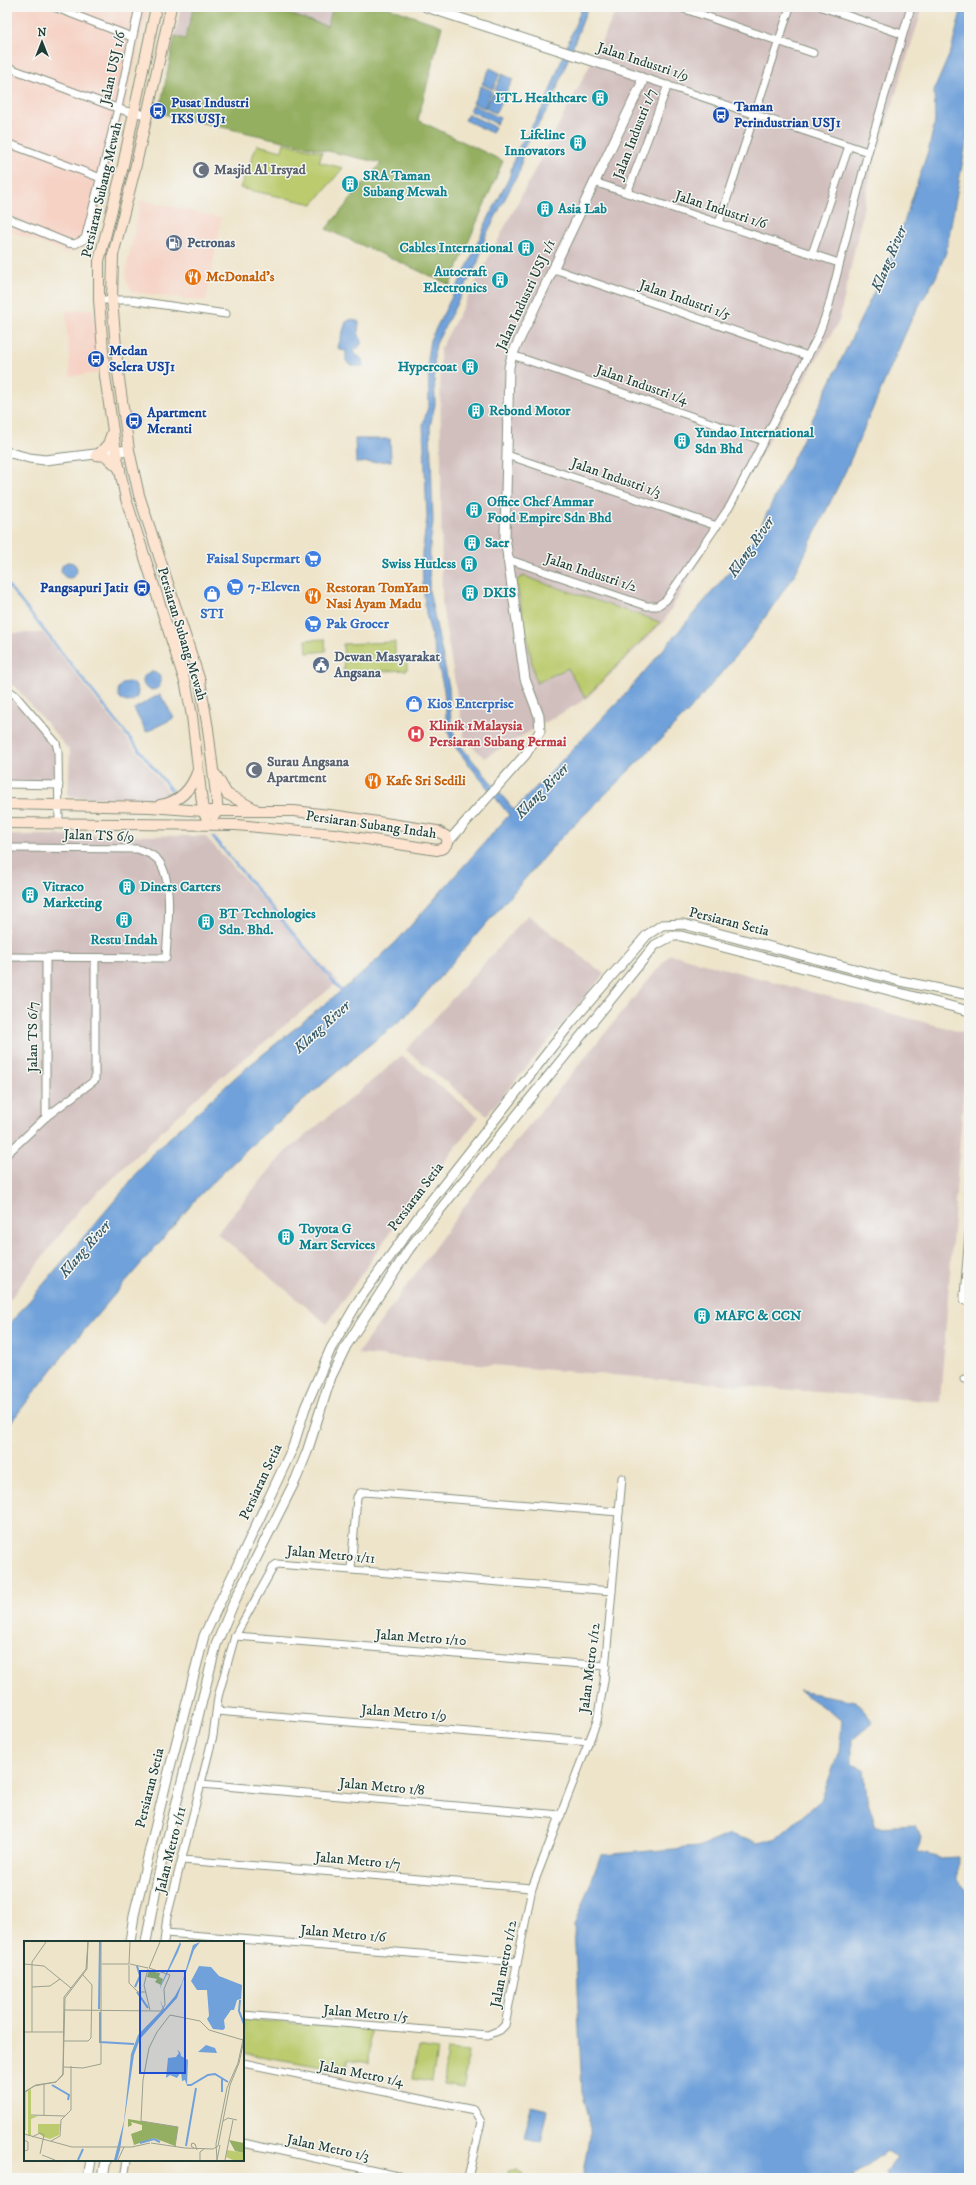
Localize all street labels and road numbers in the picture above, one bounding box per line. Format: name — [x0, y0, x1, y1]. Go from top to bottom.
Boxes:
street label: Jalan USJ 1/6 — [96, 29, 130, 108]
street label: Jalan Industri 1/9 — [593, 38, 691, 85]
street label: Jalan Industri 1/7 — [609, 86, 661, 184]
street label: Persiaran Subang Mewah — [78, 120, 127, 260]
street label: Jalan Industri 1/6 — [671, 186, 770, 234]
street label: Jalan Industri USJ 1/1 — [492, 237, 560, 355]
street label: Jalan Industri 1/5 — [635, 275, 733, 324]
street label: Jalan Industri 1/4 — [592, 360, 691, 409]
street label: Jalan Industri 1/3 — [567, 454, 663, 502]
street label: Jalan Industri 1/2 — [541, 549, 639, 596]
street label: Persiaran Subang Mewah — [153, 565, 211, 704]
street label: Persiaran Subang Indah — [305, 807, 438, 843]
street label: Jalan TS 6/9 — [61, 826, 135, 846]
street label: Persiaran Setia — [687, 903, 771, 941]
street label: Jalan TS 6/7 — [24, 1001, 42, 1075]
street label: Persiaran Setia — [384, 1159, 448, 1235]
street label: Persiaran Setia — [236, 1441, 286, 1523]
street label: Jalan Metro 1/11 — [284, 1542, 376, 1568]
street label: Jalan Metro 1/12 — [575, 1622, 604, 1716]
street label: Jalan Metro 1/10 — [373, 1626, 467, 1650]
street label: Jalan Metro 1/9 — [359, 1701, 447, 1725]
street label: Persiaran Setia — [131, 1746, 169, 1830]
street label: Jalan Metro 1/8 — [337, 1774, 425, 1800]
street label: Jalan Metro 1/11 — [151, 1805, 190, 1897]
street label: Jalan Metro 1/7 — [312, 1848, 402, 1874]
street label: Jalan metro 1/12 — [486, 1919, 521, 2011]
street label: Jalan Metro 1/6 — [297, 1921, 387, 1947]
street label: Jalan Metro 1/5 — [321, 2001, 409, 2027]
street label: Jalan Metro 1/4 — [315, 2057, 406, 2091]
street label: Jalan Metro 1/3 — [283, 2130, 371, 2166]

